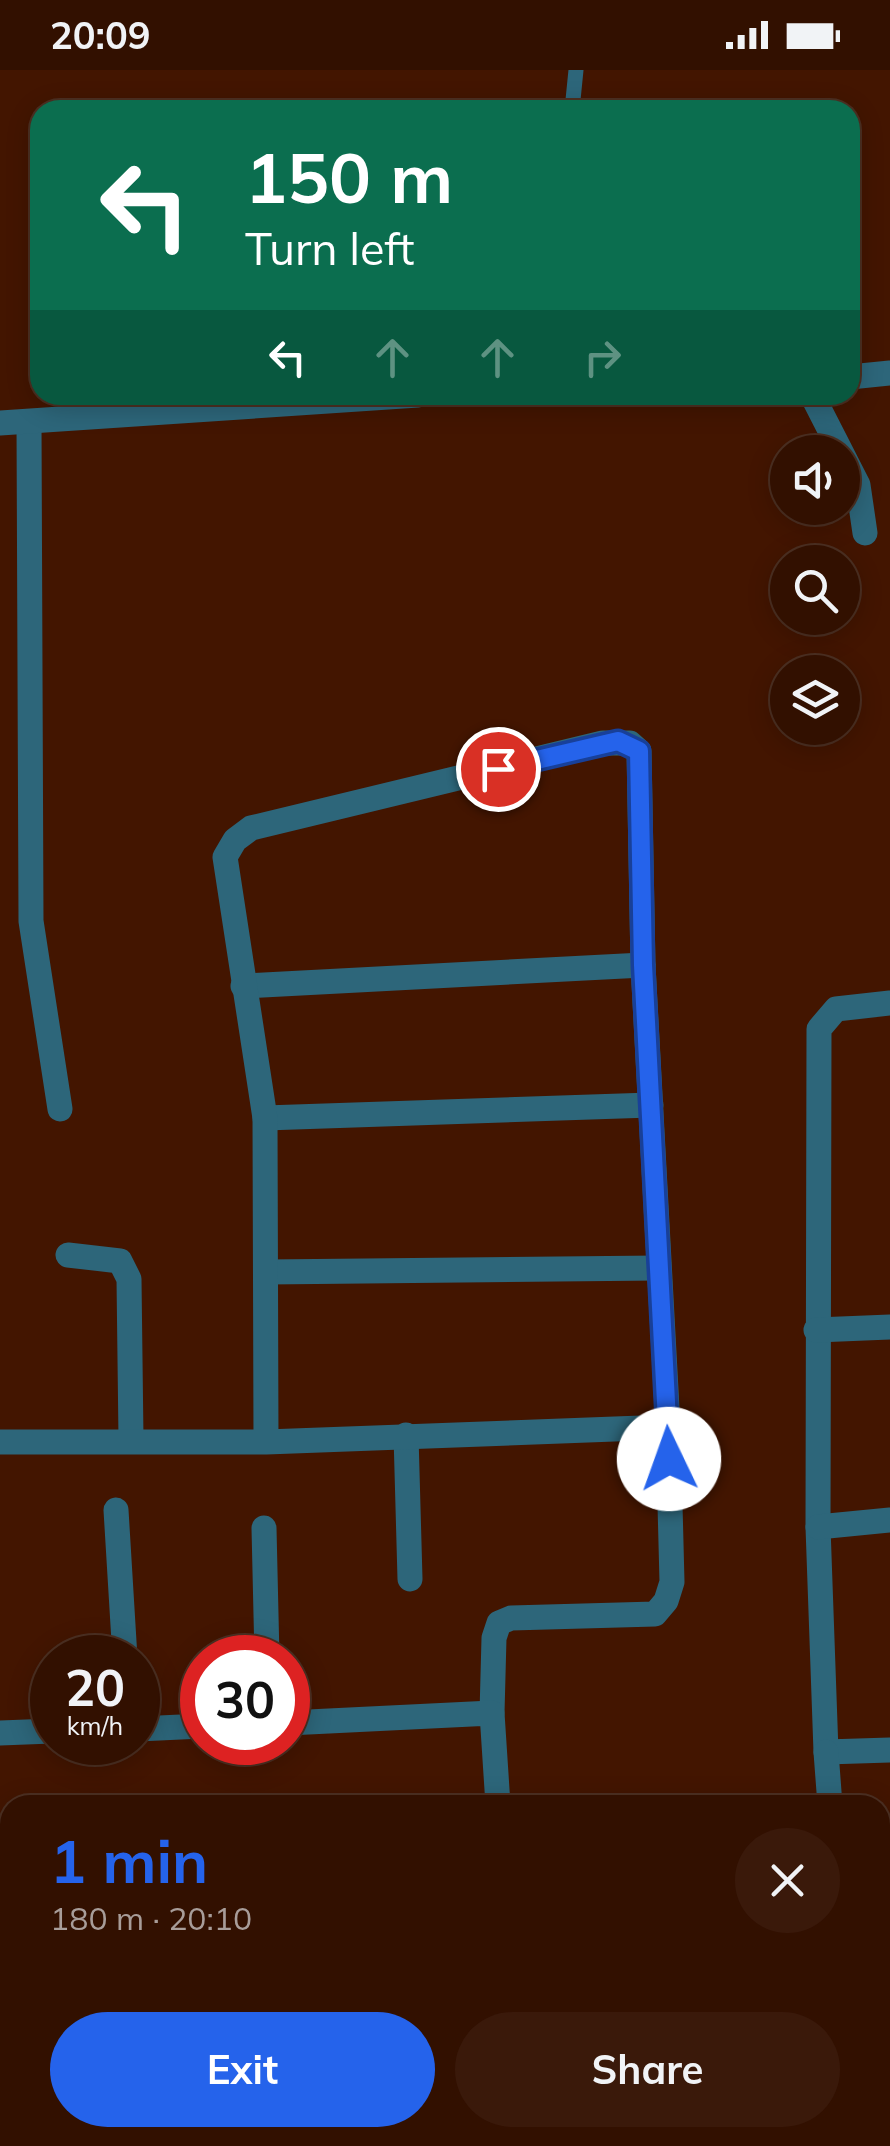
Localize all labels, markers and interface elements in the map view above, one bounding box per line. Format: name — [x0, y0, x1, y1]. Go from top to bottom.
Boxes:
text: 20:09 — [50, 11, 151, 59]
text: 150 m — [245, 133, 453, 221]
icon: left — [80, 140, 210, 270]
text: Turn left — [245, 220, 414, 276]
icon: left — [260, 330, 315, 385]
icon: ahead — [365, 330, 420, 385]
icon: ahead — [470, 330, 525, 385]
icon: right — [575, 330, 630, 385]
map controls — [770, 435, 860, 745]
button: sound — [770, 435, 860, 525]
button: search — [770, 545, 860, 635]
button: layers — [770, 655, 860, 745]
pin — [456, 727, 541, 812]
icon: arrive — [471, 742, 526, 797]
position arrow — [617, 1407, 721, 1511]
speed limit sign: 30 — [180, 1635, 310, 1765]
text: 20 — [65, 1656, 125, 1719]
text: km/h — [67, 1710, 123, 1741]
text: 1 min — [50, 1823, 208, 1898]
button: close — [735, 1828, 840, 1933]
text: 180 m · 20:10 — [50, 1898, 252, 1938]
button: Exit — [50, 2012, 435, 2127]
button: Share — [455, 2012, 840, 2127]

